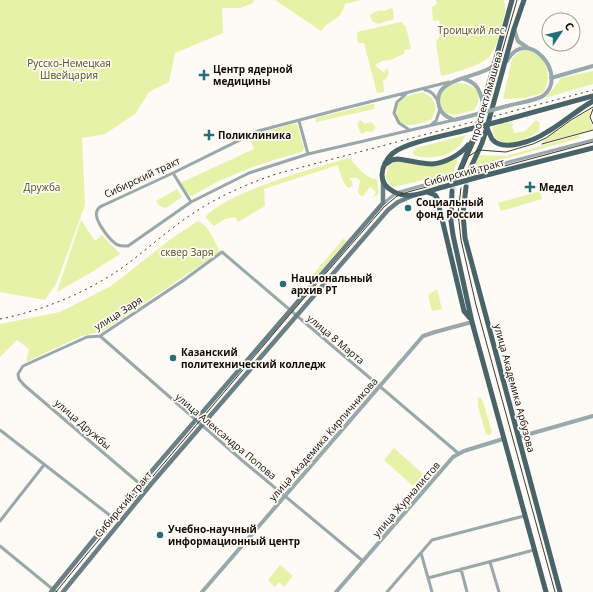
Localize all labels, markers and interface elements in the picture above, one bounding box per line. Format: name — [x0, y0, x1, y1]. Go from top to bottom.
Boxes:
north arrow — [541, 12, 581, 52]
text: С — [561, 19, 578, 33]
park label: Троицкий лес — [438, 23, 505, 37]
street label: проспект Ямашева — [467, 50, 505, 142]
park label: Русско-Немецкая Швейцария — [27, 56, 111, 82]
place label: Центр ядерной медицины — [213, 62, 293, 88]
marker: Центр ядерной медицины — [198, 69, 210, 81]
place label: Поликлиника — [218, 128, 291, 142]
marker: Поликлиника — [203, 129, 215, 141]
street label: Сибирский тракт — [102, 153, 183, 201]
street label: Сибирский тракт — [422, 154, 506, 189]
park label: Дружба — [24, 180, 60, 194]
place label: Медел — [539, 180, 573, 194]
marker: Медел — [524, 181, 536, 193]
place label: Социальный фонд России — [416, 195, 484, 221]
marker: Социальный фонд России — [403, 203, 413, 213]
park label: сквер Заря — [160, 245, 214, 259]
place label: Национальный архив РТ — [291, 271, 373, 297]
marker: Национальный архив РТ — [278, 279, 288, 289]
street label: улица Заря — [91, 293, 145, 333]
street label: улица 8 Марта — [304, 311, 368, 367]
street label: улица Академика Арбузова — [491, 322, 539, 454]
place label: Казанский политехнический колледж — [181, 345, 326, 371]
marker: Казанский политехнический колледж — [168, 353, 178, 363]
street label: улица Академика Кирпичникова — [265, 374, 381, 504]
street label: улица Александра Попова — [173, 390, 279, 482]
street label: улица Дружбы — [52, 396, 114, 452]
street label: улица Журналистов — [369, 458, 443, 540]
street label: Сибирский тракт — [91, 468, 155, 540]
place label: Учебно-научный информационный центр — [168, 522, 300, 548]
marker: Учебно-научный информационный центр — [155, 530, 165, 540]

